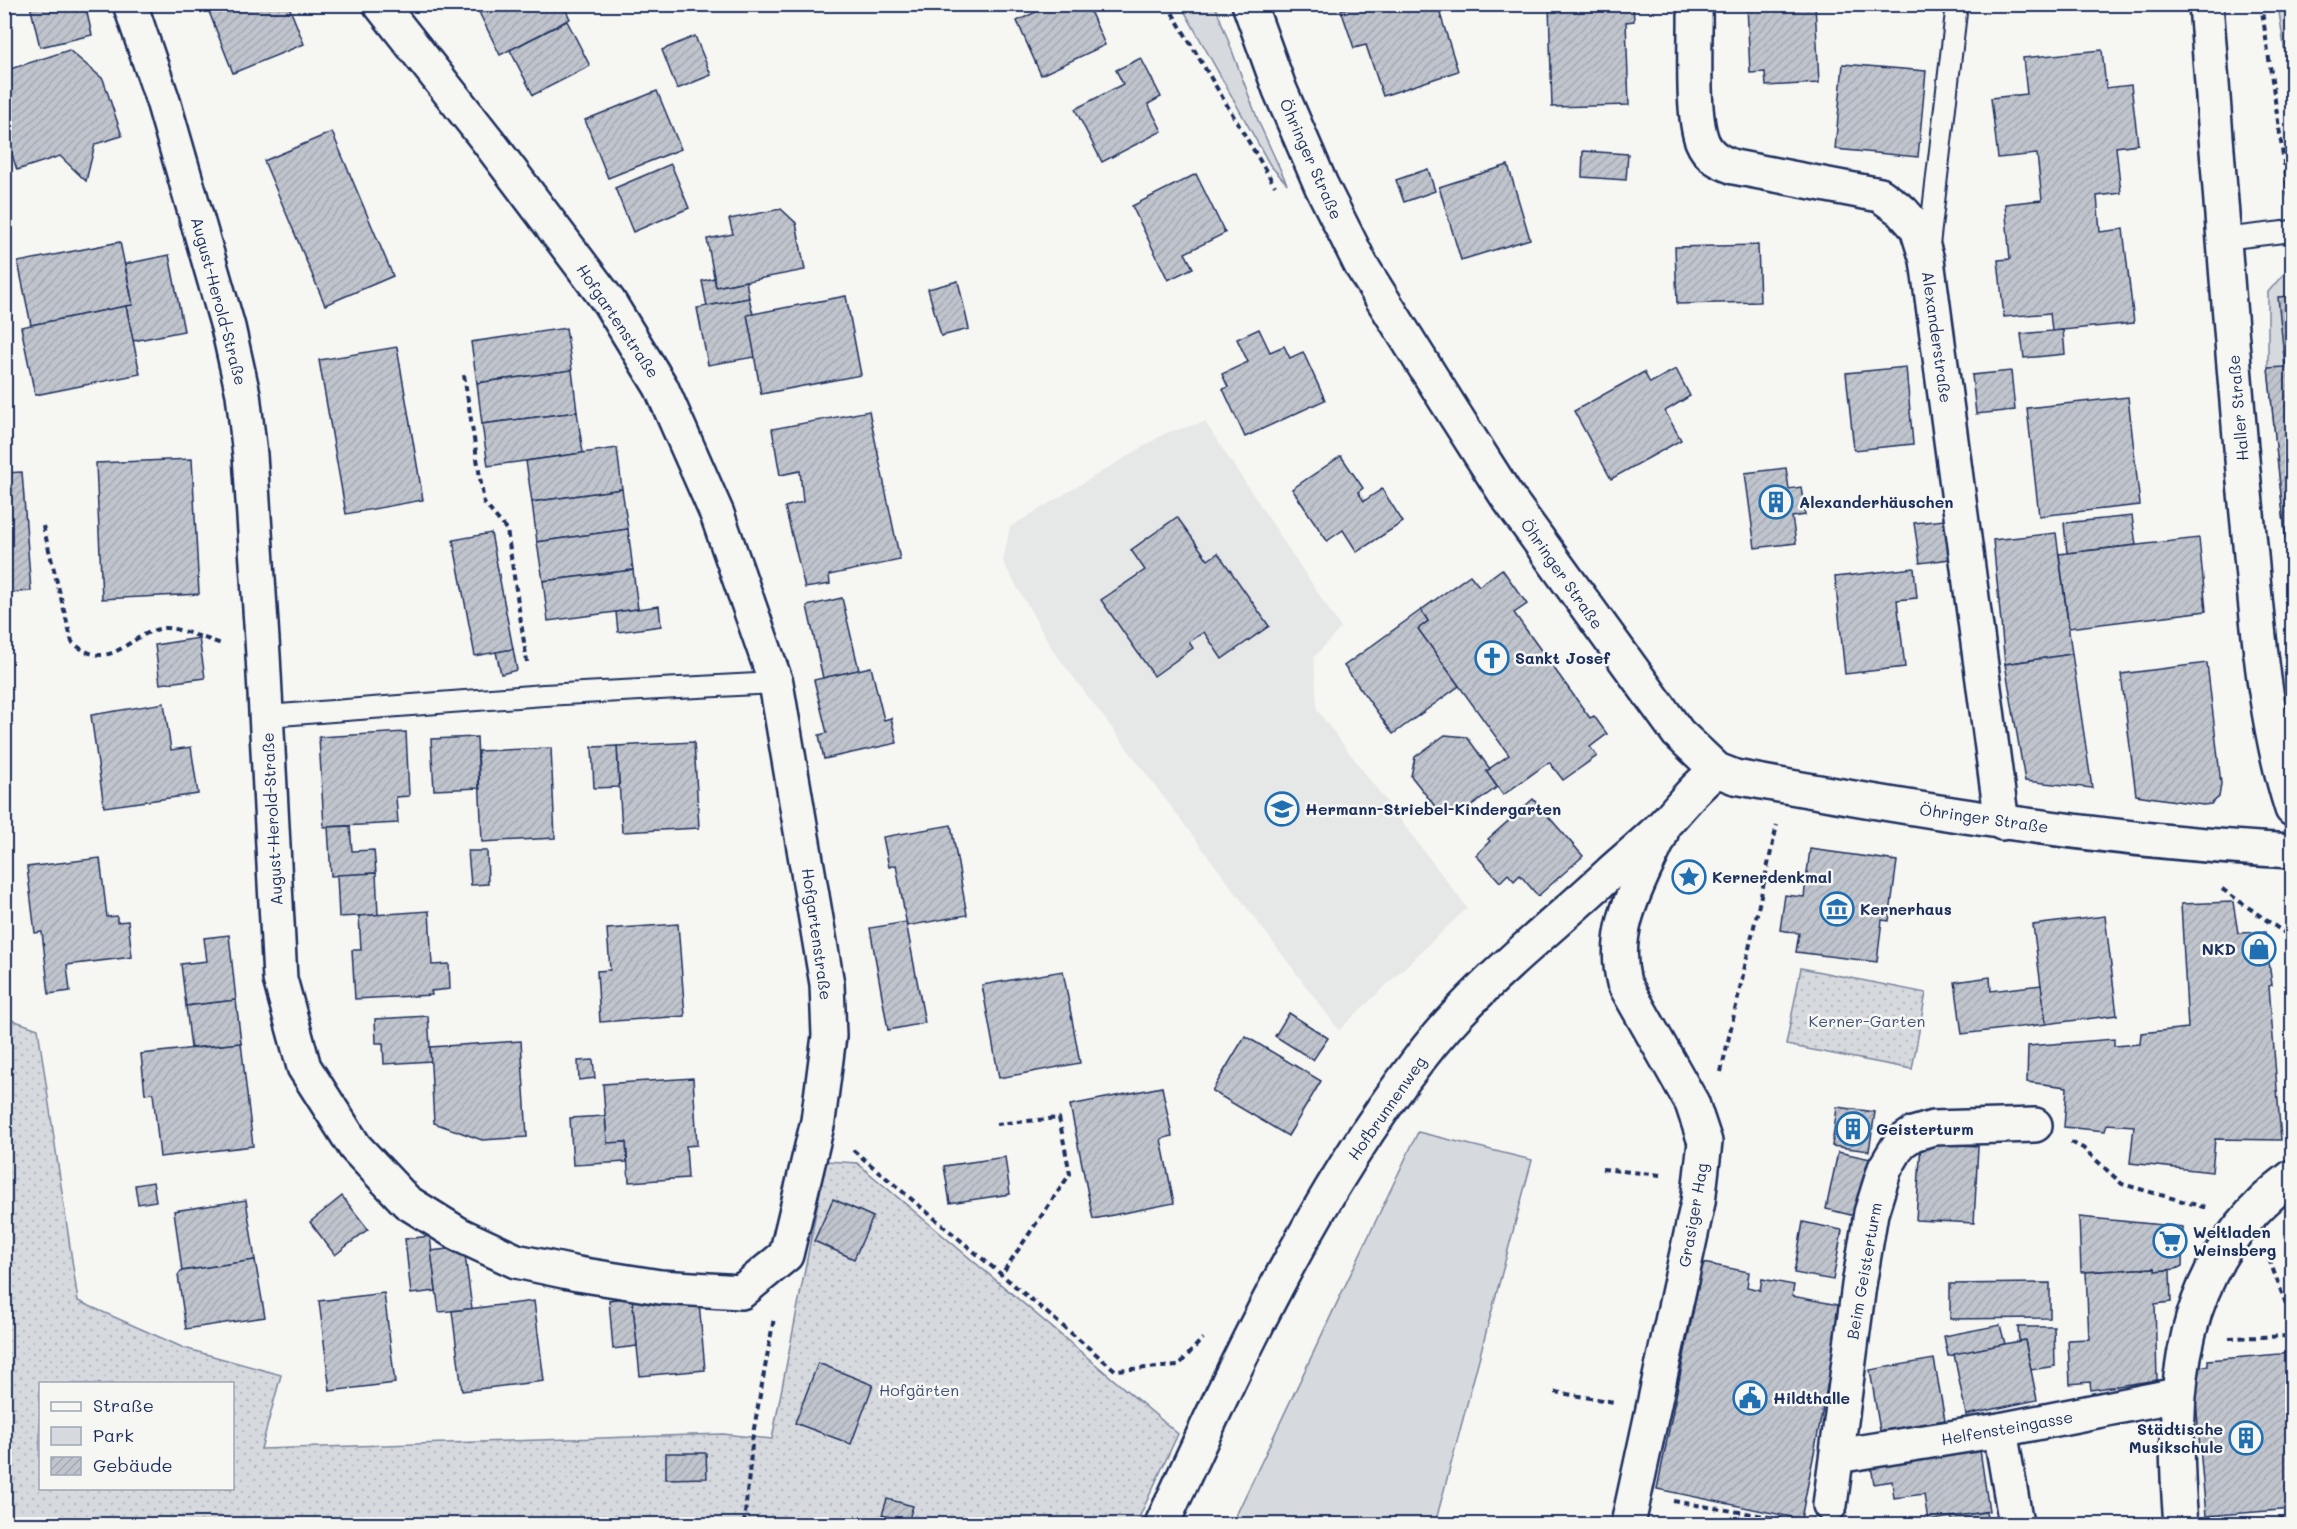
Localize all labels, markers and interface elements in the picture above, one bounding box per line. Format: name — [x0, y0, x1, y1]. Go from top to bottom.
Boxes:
street label: Öhringer Straße — [1275, 95, 1347, 222]
street label: August-Herold-Straße — [187, 214, 252, 387]
street label: Hofgartenstraße — [573, 260, 664, 382]
street label: Alexanderstraße — [1918, 270, 1957, 404]
street label: Haller Straße — [2222, 354, 2253, 462]
building icon: Alexanderhäuschen — [1758, 484, 1794, 520]
place label: Alexanderhäuschen — [1799, 491, 1953, 512]
street label: Öhringer Straße — [1517, 514, 1608, 633]
church icon: Sankt Josef — [1474, 640, 1510, 676]
place label: Sankt Josef — [1515, 647, 1611, 668]
street label: August-Herold-Straße — [256, 732, 287, 906]
school or university icon: Hermann-Striebel-Kindergarten — [1264, 791, 1300, 827]
place label: Hermann-Striebel-Kindergarten — [1305, 798, 1561, 819]
street label: Öhringer Straße — [1918, 798, 2050, 837]
place icon: Kernerdenkmal — [1671, 859, 1707, 895]
place label: Kernerdenkmal — [1712, 866, 1832, 887]
street label: Hofgartenstraße — [798, 867, 837, 1001]
museum icon: Kernerhaus — [1819, 891, 1855, 927]
place label: Kernerhaus — [1860, 898, 1952, 919]
shop icon: NKD — [2241, 931, 2277, 967]
place label: NKD — [2202, 938, 2236, 959]
park label: Kerner-Garten — [1809, 1010, 1925, 1031]
street label: Hofbrunnenweg — [1343, 1052, 1430, 1164]
building icon: Geisterturm — [1835, 1111, 1871, 1147]
place label: Geisterturm — [1876, 1118, 1974, 1139]
street label: Grasiger Hag — [1673, 1161, 1712, 1269]
street label: Beim Geisterturm — [1841, 1201, 1886, 1341]
place label: Weltladen Weinsberg — [2193, 1221, 2276, 1260]
supermarket icon: Weltladen Weinsberg — [2152, 1223, 2188, 1259]
park label: Hofgärten — [879, 1379, 959, 1400]
public building icon: Hildthalle — [1732, 1380, 1768, 1416]
legend — [39, 1382, 234, 1490]
place label: Hildthalle — [1773, 1387, 1850, 1408]
text: Straße — [93, 1393, 154, 1417]
street label: Helfensteingasse — [1939, 1406, 2074, 1449]
place label: Städtische Musikschule — [2129, 1418, 2223, 1457]
building icon: Städtische Musikschule — [2228, 1420, 2264, 1456]
text: Park — [93, 1423, 134, 1447]
text: Gebäude — [93, 1453, 173, 1477]

